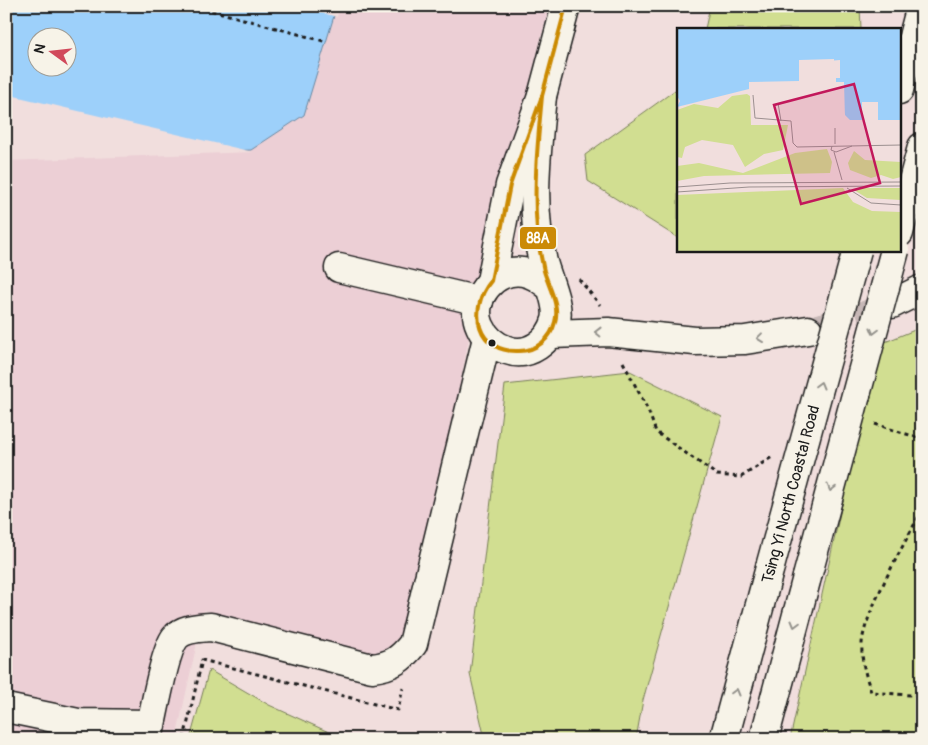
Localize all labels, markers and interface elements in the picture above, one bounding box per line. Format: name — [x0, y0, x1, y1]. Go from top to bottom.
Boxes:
north arrow — [28, 28, 78, 78]
inset map — [677, 28, 900, 251]
text: N — [30, 42, 49, 56]
line badge: 88A — [519, 226, 557, 250]
text: 88A — [526, 230, 550, 247]
one-way arrow — [594, 327, 602, 337]
one-way arrow — [869, 327, 880, 336]
one-way arrow — [756, 332, 764, 343]
unlabelled marker — [487, 338, 497, 348]
one-way arrow — [814, 380, 825, 389]
street label: Tsing Yi North Coastal Road — [758, 403, 824, 586]
one-way arrow — [827, 483, 837, 491]
one-way arrow — [790, 619, 800, 628]
one-way arrow — [731, 688, 741, 696]

